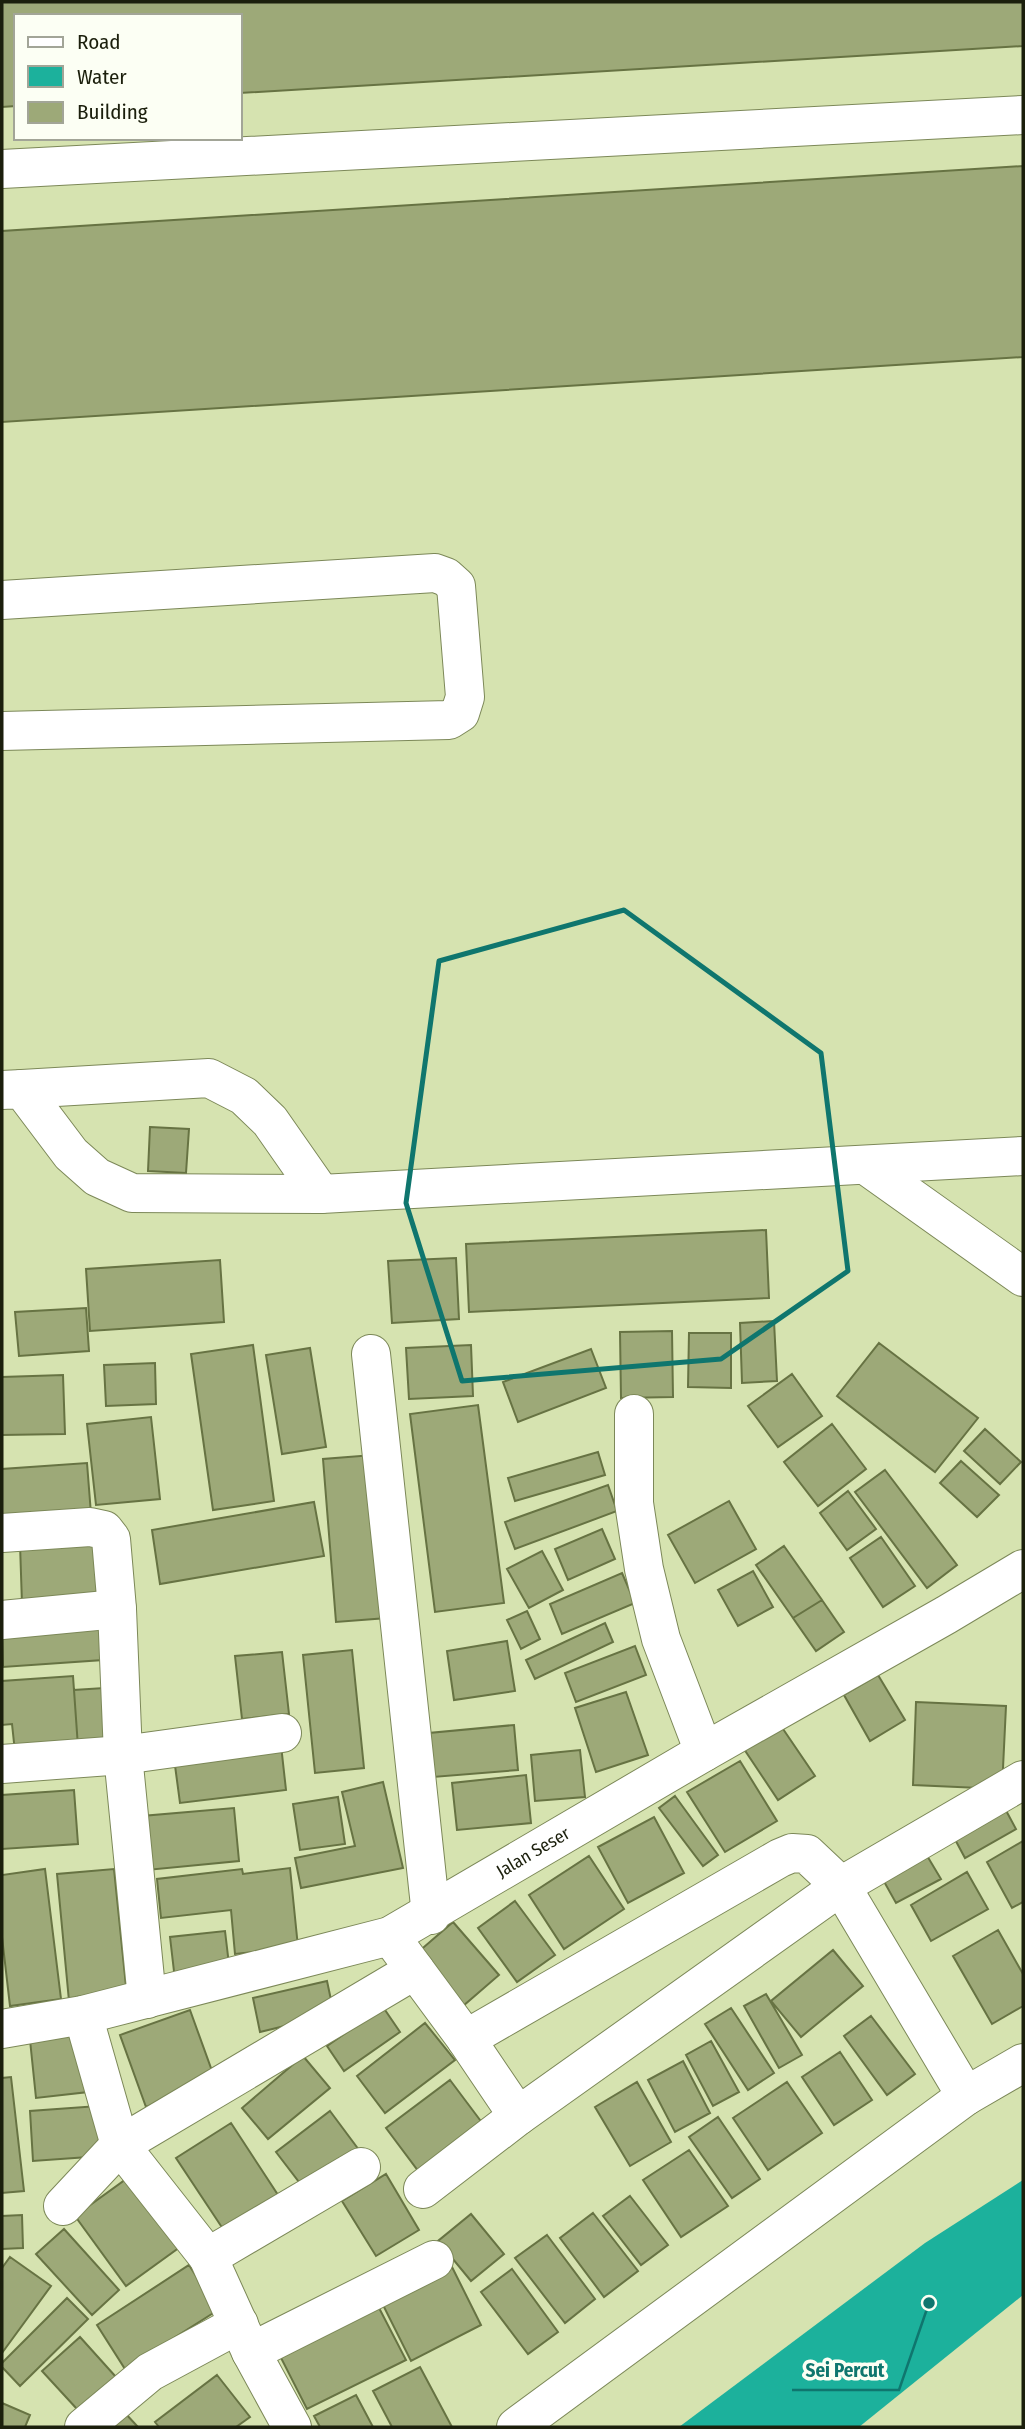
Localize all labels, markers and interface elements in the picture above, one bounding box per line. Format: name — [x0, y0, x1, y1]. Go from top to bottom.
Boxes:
legend — [14, 14, 242, 140]
text: Road — [77, 29, 121, 55]
text: Water — [77, 64, 127, 90]
text: Building — [77, 99, 148, 125]
street label: Jalan Seser — [492, 1822, 574, 1882]
callout: Sei Percut — [792, 2350, 899, 2390]
text: Sei Percut — [806, 2359, 885, 2382]

